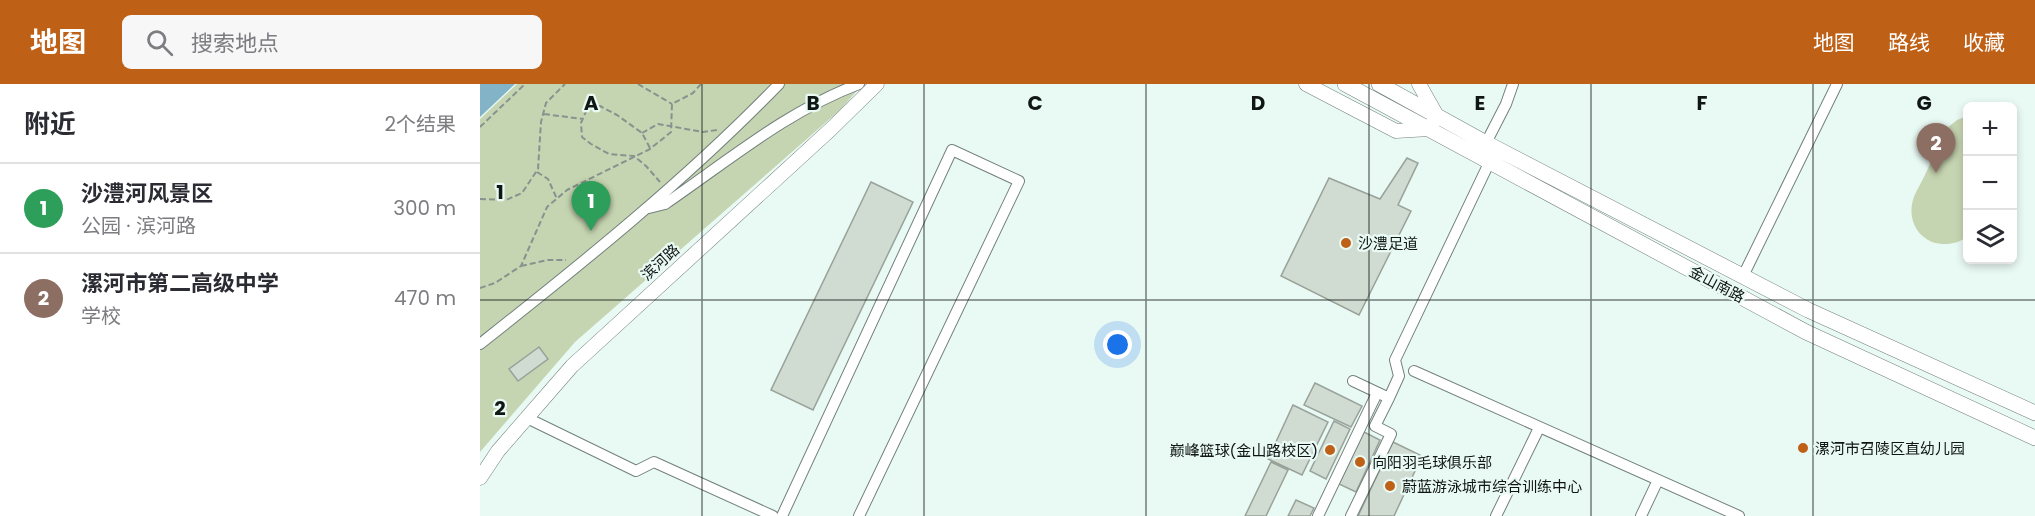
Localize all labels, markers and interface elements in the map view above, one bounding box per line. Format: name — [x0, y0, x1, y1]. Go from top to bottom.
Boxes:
search box — [122, 15, 542, 69]
text: 地图 — [30, 23, 86, 62]
icon: search — [143, 26, 176, 59]
text: 搜索地点 — [191, 28, 279, 59]
text: 地图 — [1813, 28, 1855, 57]
text: 路线 — [1888, 28, 1930, 57]
text: 收藏 — [1963, 28, 2005, 57]
text: A — [584, 89, 599, 117]
text: B — [806, 89, 820, 117]
text: C — [1027, 89, 1043, 117]
text: D — [1251, 89, 1265, 117]
text: E — [1475, 89, 1485, 117]
text: F — [1697, 89, 1708, 117]
text: G — [1916, 89, 1932, 117]
map controls — [1963, 102, 2017, 264]
button: + — [1963, 102, 2017, 156]
text: 附近 — [24, 106, 76, 142]
text: 2个结果 — [385, 110, 456, 138]
pin: 2 — [1916, 124, 1956, 173]
button: − — [1963, 156, 2017, 210]
text: 沙澧河风景区 — [81, 178, 213, 209]
text: 1 — [496, 178, 504, 206]
pin: 1 — [572, 182, 610, 231]
text: 1 — [40, 194, 47, 222]
text: 300 m — [393, 194, 456, 222]
button: layers — [1963, 210, 2017, 264]
text: 公园 · 滨河路 — [81, 212, 196, 240]
place label: 沙澧足道 — [1358, 233, 1418, 254]
marker: 沙澧足道 — [1339, 236, 1353, 250]
street label: 滨河路 — [636, 239, 684, 285]
street label: 金山南路 — [1686, 261, 1748, 307]
text: 漯河市第二高级中学 — [81, 268, 279, 299]
text: 2 — [38, 284, 49, 312]
text: 470 m — [394, 284, 456, 312]
text: 学校 — [81, 302, 121, 330]
your location — [1103, 330, 1132, 359]
text: 2 — [494, 394, 506, 422]
place label: 漯河市召陵区直幼儿园 — [1815, 438, 1965, 459]
place label: 巅峰篮球(金山路校区) — [1169, 440, 1318, 461]
marker: 漯河市召陵区直幼儿园 — [1796, 441, 1810, 455]
marker: 巅峰篮球(金山路校区) — [1323, 443, 1337, 457]
place label: 向阳羽毛球俱乐部 — [1372, 452, 1492, 473]
marker: 向阳羽毛球俱乐部 — [1353, 455, 1367, 469]
place label: 蔚蓝游泳城市综合训练中心 — [1402, 476, 1582, 497]
marker: 蔚蓝游泳城市综合训练中心 — [1383, 479, 1397, 493]

